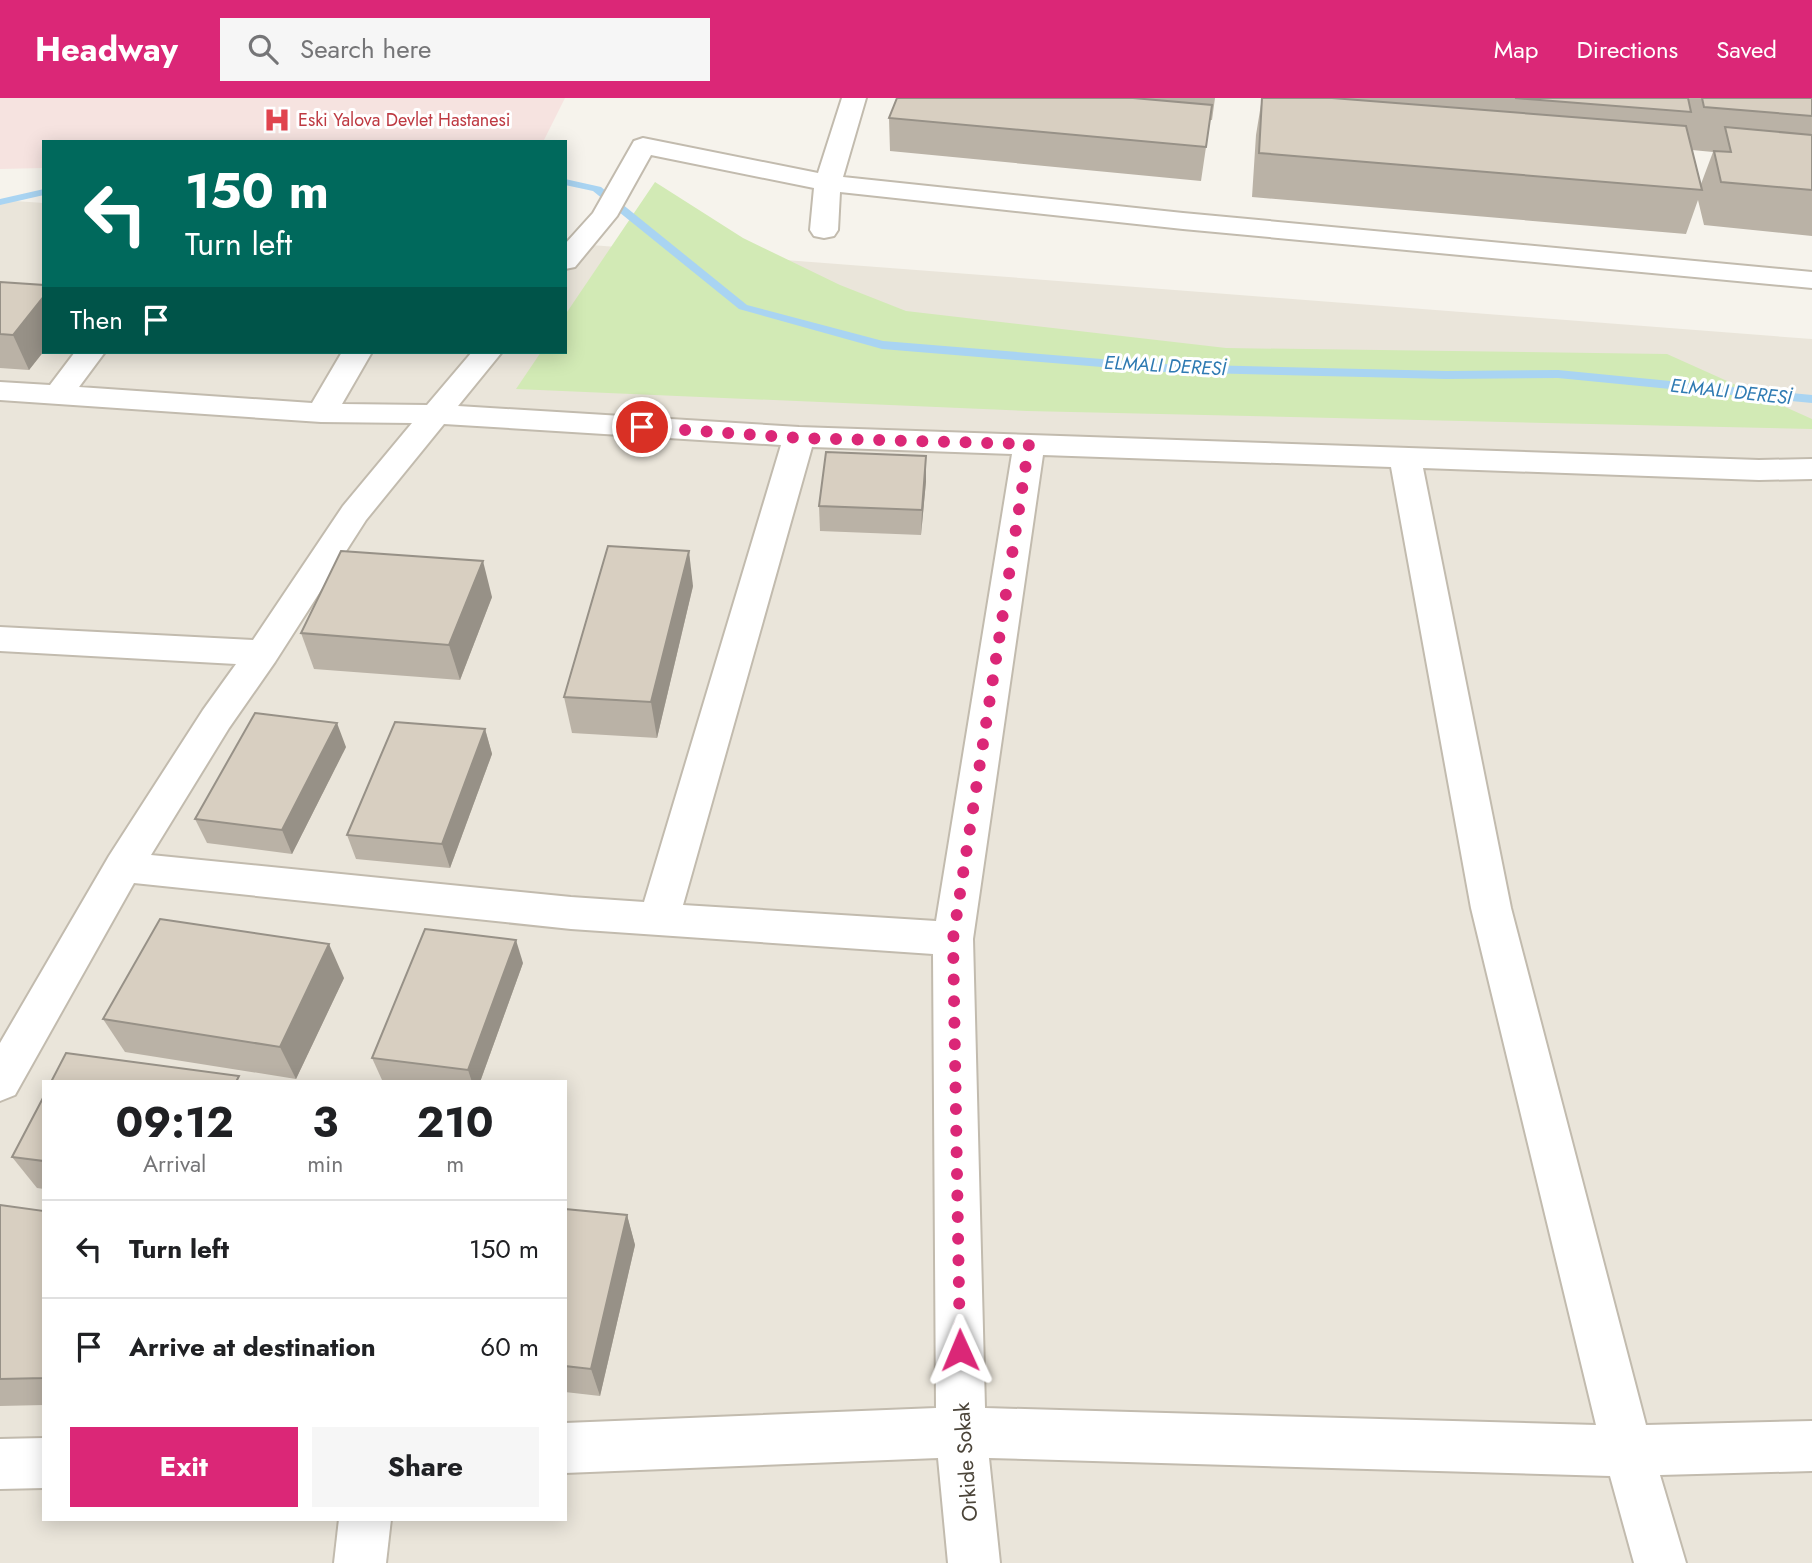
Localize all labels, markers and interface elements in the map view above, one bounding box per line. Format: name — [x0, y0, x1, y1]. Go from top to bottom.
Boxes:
search box — [220, 18, 710, 81]
text: Headway — [35, 26, 178, 73]
icon: search — [244, 30, 282, 68]
text: Search here — [300, 30, 431, 68]
text: Map — [1494, 32, 1539, 67]
text: Directions — [1577, 32, 1678, 67]
text: Saved — [1716, 32, 1777, 67]
hospital icon: Eski Yalova Devlet Hastanesi — [262, 105, 292, 135]
place label: Eski Yalova Devlet Hastanesi — [298, 107, 511, 133]
text: 150 m — [185, 156, 329, 226]
icon: left — [70, 168, 161, 259]
text: Turn left — [185, 221, 292, 267]
text: Then — [70, 301, 123, 339]
icon: arrive — [137, 301, 175, 339]
water label: ELMALI DERESİ — [1103, 349, 1228, 382]
water label: ELMALI DERESİ — [1669, 372, 1794, 411]
pin — [612, 397, 672, 457]
icon: arrive — [623, 408, 661, 446]
text: 09:12 — [115, 1092, 234, 1153]
text: 3 — [312, 1092, 338, 1153]
text: 210 — [417, 1092, 494, 1153]
text: Arrival — [143, 1147, 206, 1181]
text: min — [307, 1147, 343, 1181]
text: m — [446, 1147, 464, 1181]
icon: left — [70, 1230, 108, 1268]
text: Turn left — [129, 1230, 229, 1268]
text: 150 m — [469, 1230, 539, 1268]
position arrow — [923, 1313, 997, 1387]
icon: arrive — [70, 1328, 108, 1366]
text: Arrive at destination — [129, 1328, 376, 1366]
text: 60 m — [480, 1328, 539, 1366]
street label: Orkide Sokak — [947, 1401, 985, 1522]
button: Exit — [70, 1427, 298, 1507]
button: Share — [312, 1427, 539, 1507]

